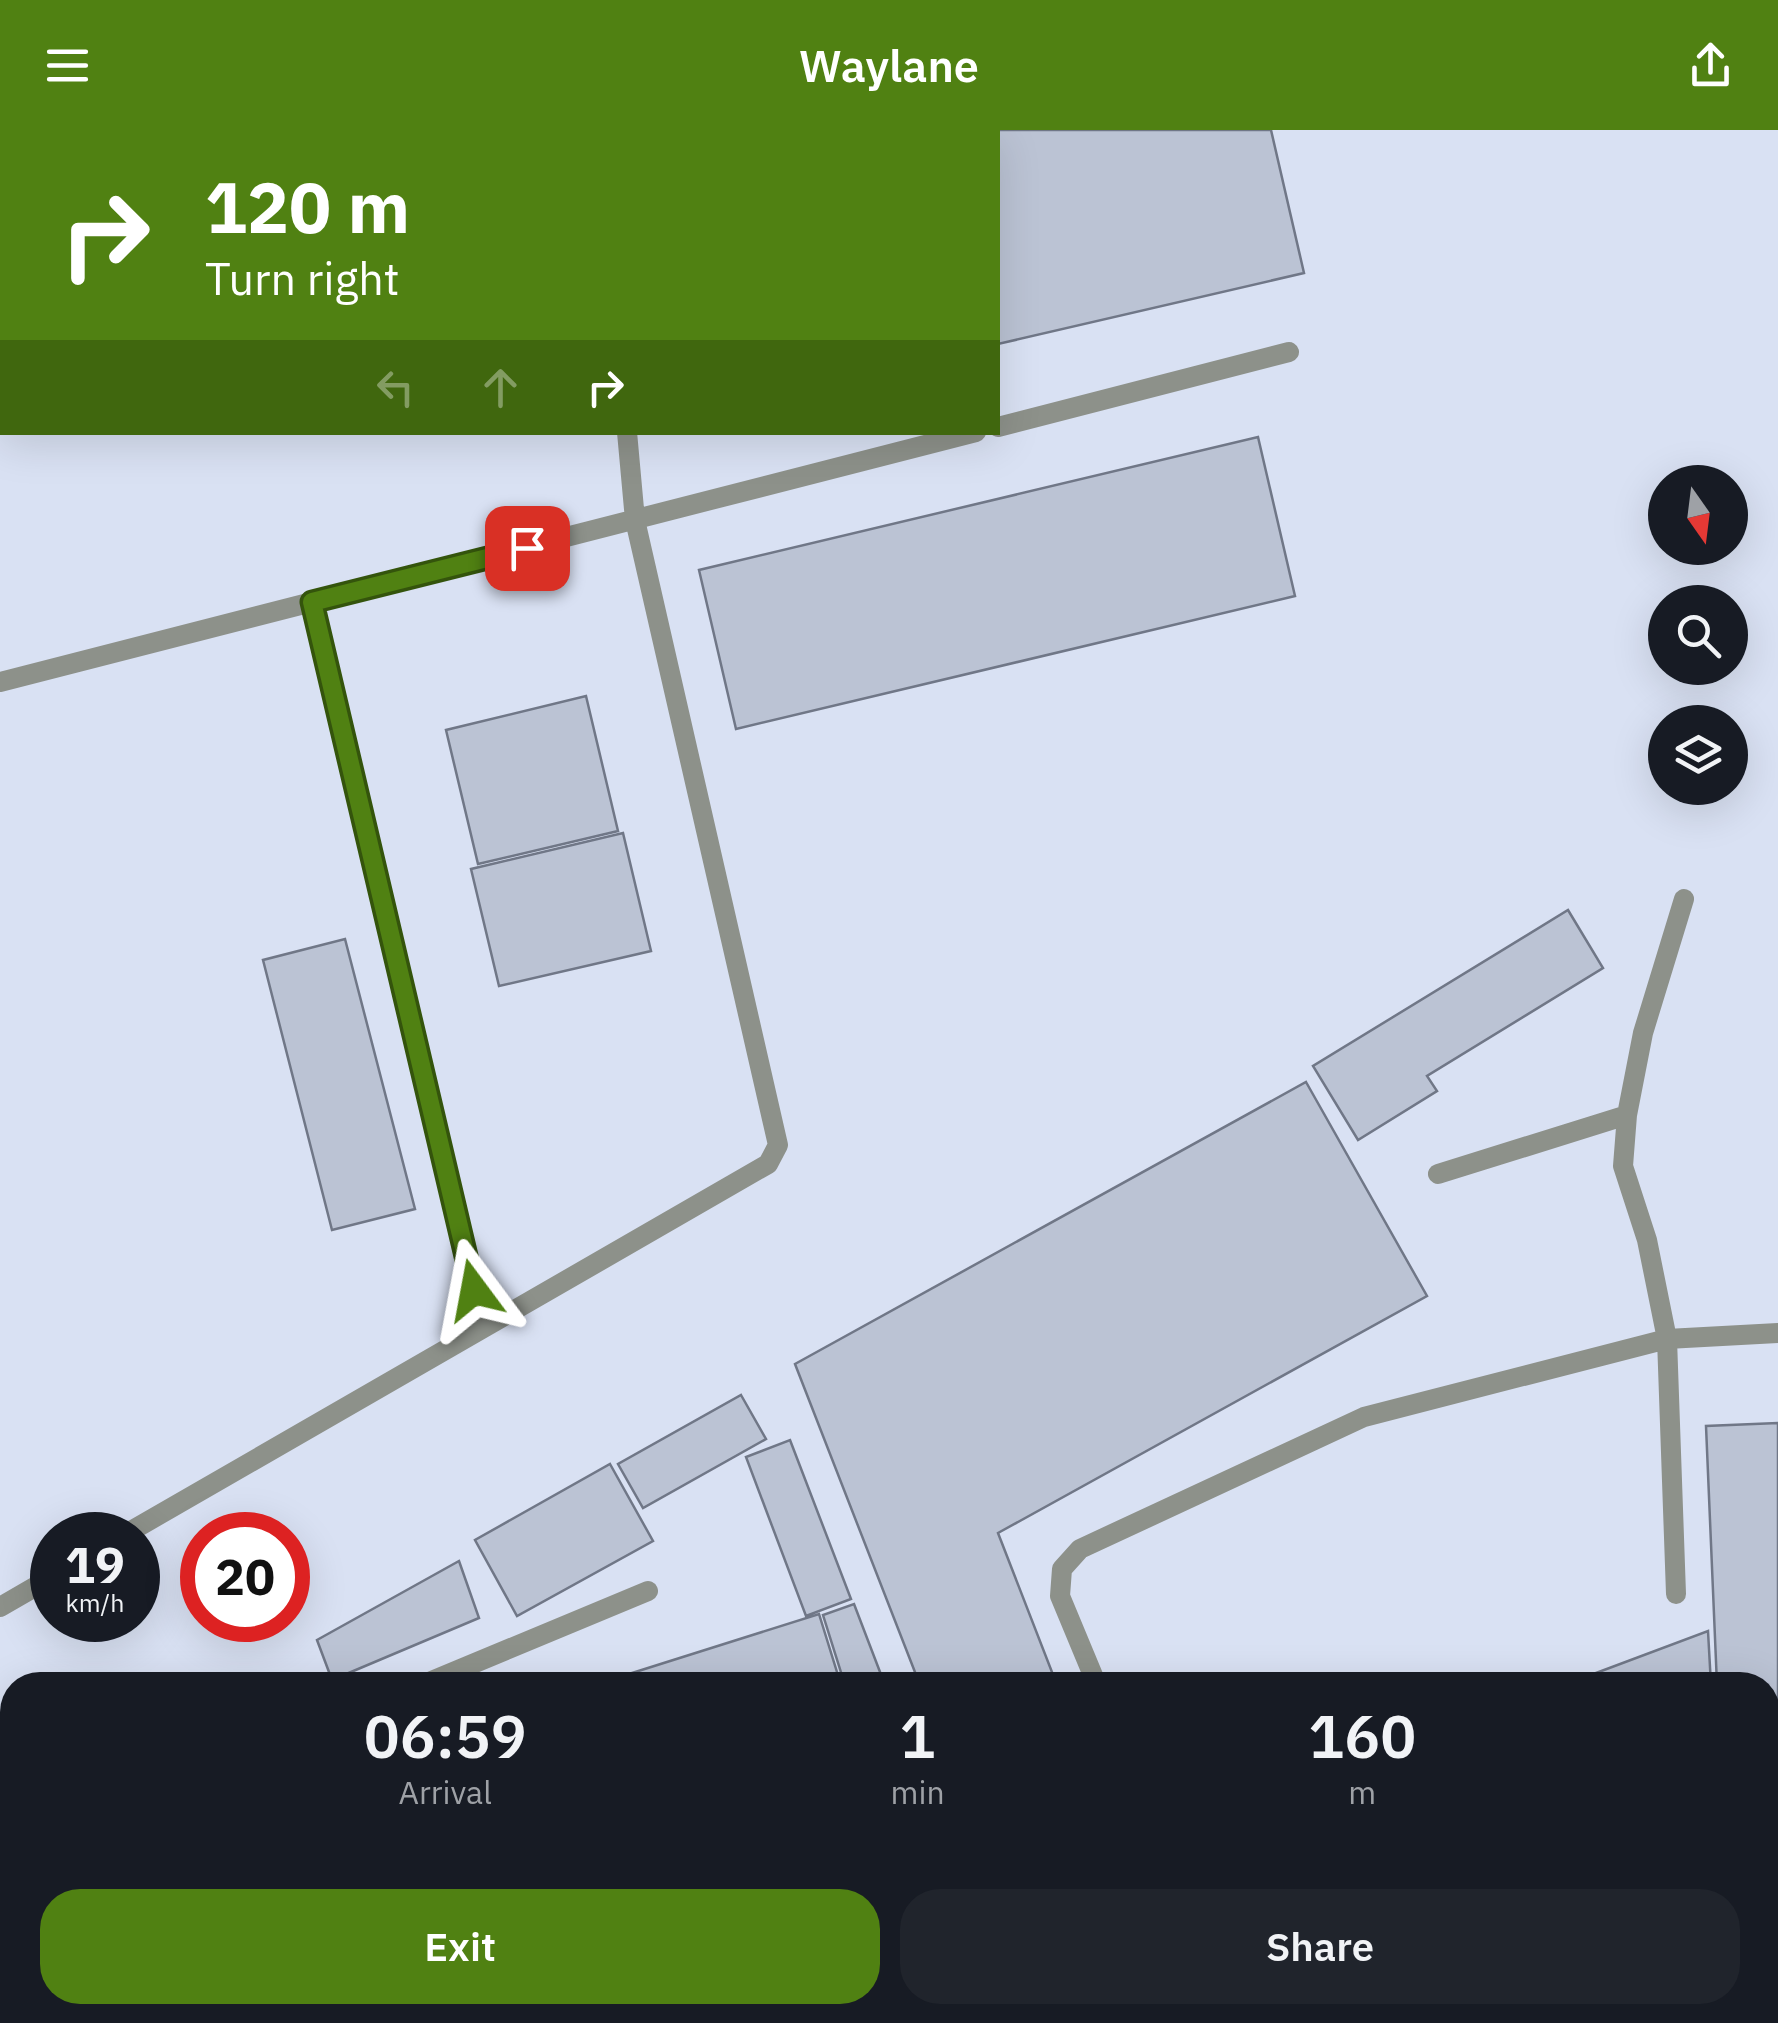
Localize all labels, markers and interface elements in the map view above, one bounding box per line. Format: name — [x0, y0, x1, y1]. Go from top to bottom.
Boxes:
text: Waylane — [799, 36, 979, 94]
icon: menu — [40, 38, 95, 93]
icon: share — [1683, 38, 1738, 93]
text: 120 m — [205, 161, 410, 252]
icon: right — [40, 170, 170, 300]
text: Turn right — [205, 249, 400, 307]
icon: left — [368, 360, 423, 415]
icon: ahead — [473, 360, 528, 415]
icon: right — [578, 360, 633, 415]
north arrow — [1648, 465, 1748, 565]
map controls — [1648, 465, 1748, 805]
pin — [485, 506, 570, 591]
icon: arrive — [500, 521, 555, 576]
button: search — [1648, 585, 1748, 685]
button: layers — [1648, 705, 1748, 805]
position arrow — [422, 1238, 526, 1342]
speed limit sign: 20 — [180, 1512, 310, 1642]
text: 19 — [65, 1532, 125, 1597]
text: km/h — [66, 1586, 124, 1619]
text: 06:59 — [364, 1696, 527, 1775]
text: 1 — [900, 1696, 936, 1775]
text: 160 — [1308, 1696, 1416, 1775]
text: Arrival — [399, 1771, 492, 1813]
text: min — [890, 1771, 945, 1813]
text: m — [1348, 1771, 1376, 1813]
button: Exit — [40, 1889, 880, 2004]
button: Share — [900, 1889, 1740, 2004]

